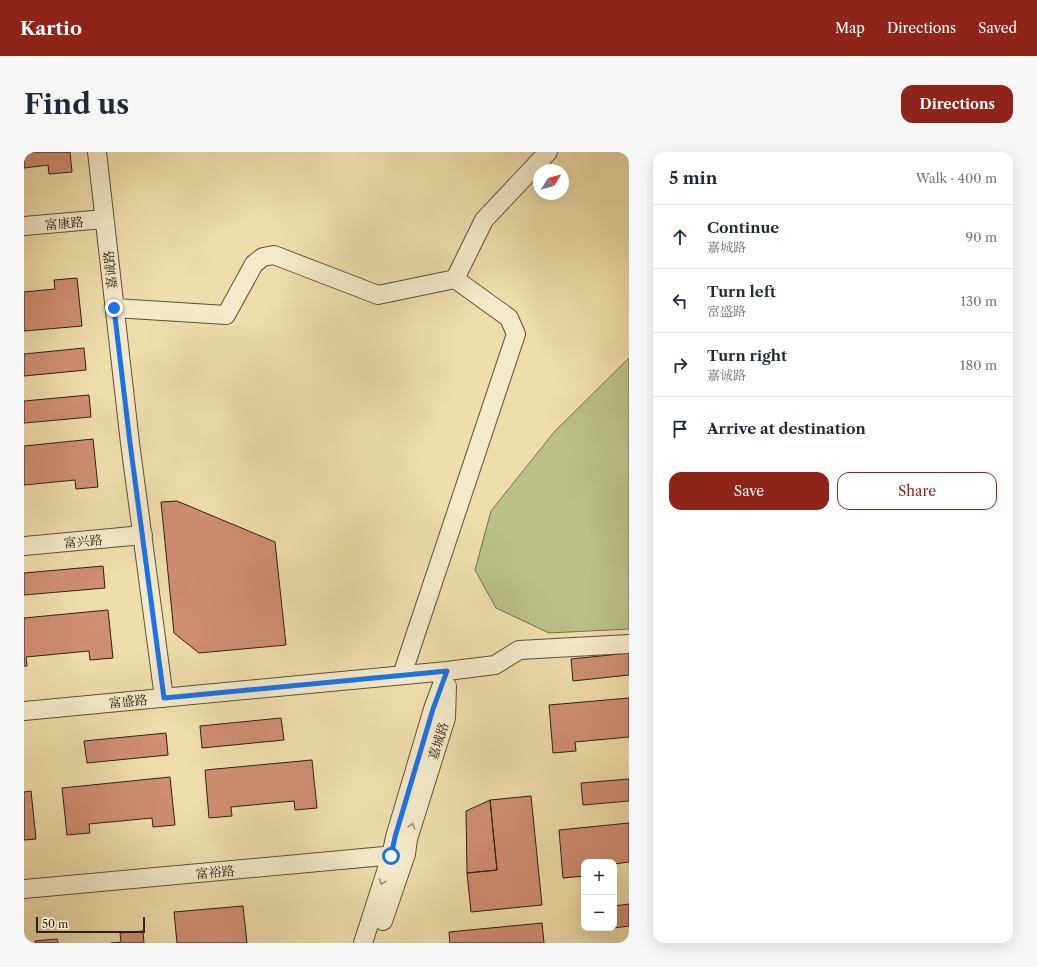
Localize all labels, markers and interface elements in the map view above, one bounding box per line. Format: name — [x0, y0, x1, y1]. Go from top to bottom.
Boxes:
text: Kartio — [20, 17, 82, 40]
text: Map — [835, 19, 865, 37]
text: Directions — [887, 19, 956, 37]
text: Saved — [978, 19, 1017, 37]
button: Directions — [901, 85, 1013, 123]
text: Find us — [24, 87, 129, 121]
north arrow — [533, 164, 569, 200]
text: 5 min — [669, 168, 717, 188]
text: Walk · 400 m — [916, 170, 997, 186]
street label: 富康路 — [44, 213, 84, 233]
text: Continue — [707, 218, 779, 237]
icon: ahead — [669, 226, 691, 248]
text: 90 m — [966, 229, 997, 245]
text: 嘉城路 — [707, 239, 746, 255]
street label: 嘉诚路 — [100, 250, 120, 290]
text: Turn left — [707, 282, 776, 301]
icon: left — [669, 290, 691, 312]
text: 130 m — [961, 293, 997, 309]
route end — [105, 299, 123, 317]
text: 富盛路 — [707, 303, 746, 319]
text: Turn right — [707, 346, 787, 365]
icon: right — [669, 354, 691, 376]
text: 180 m — [960, 357, 997, 373]
text: 嘉诚路 — [707, 367, 746, 383]
icon: arrive — [669, 418, 691, 440]
text: Arrive at destination — [707, 419, 866, 438]
button: Save — [669, 472, 829, 510]
button: Share — [837, 472, 997, 510]
street label: 富兴路 — [63, 531, 103, 551]
street label: 富盛路 — [108, 691, 148, 711]
street label: 嘉城路 — [425, 720, 451, 762]
one-way arrow — [407, 822, 416, 829]
route start — [382, 847, 400, 865]
map controls — [581, 859, 617, 931]
button: + — [581, 859, 617, 895]
street label: 富裕路 — [195, 862, 235, 882]
one-way arrow — [378, 879, 387, 886]
button: − — [581, 895, 617, 931]
scale bar — [36, 915, 145, 934]
text: 50 m — [42, 917, 68, 931]

